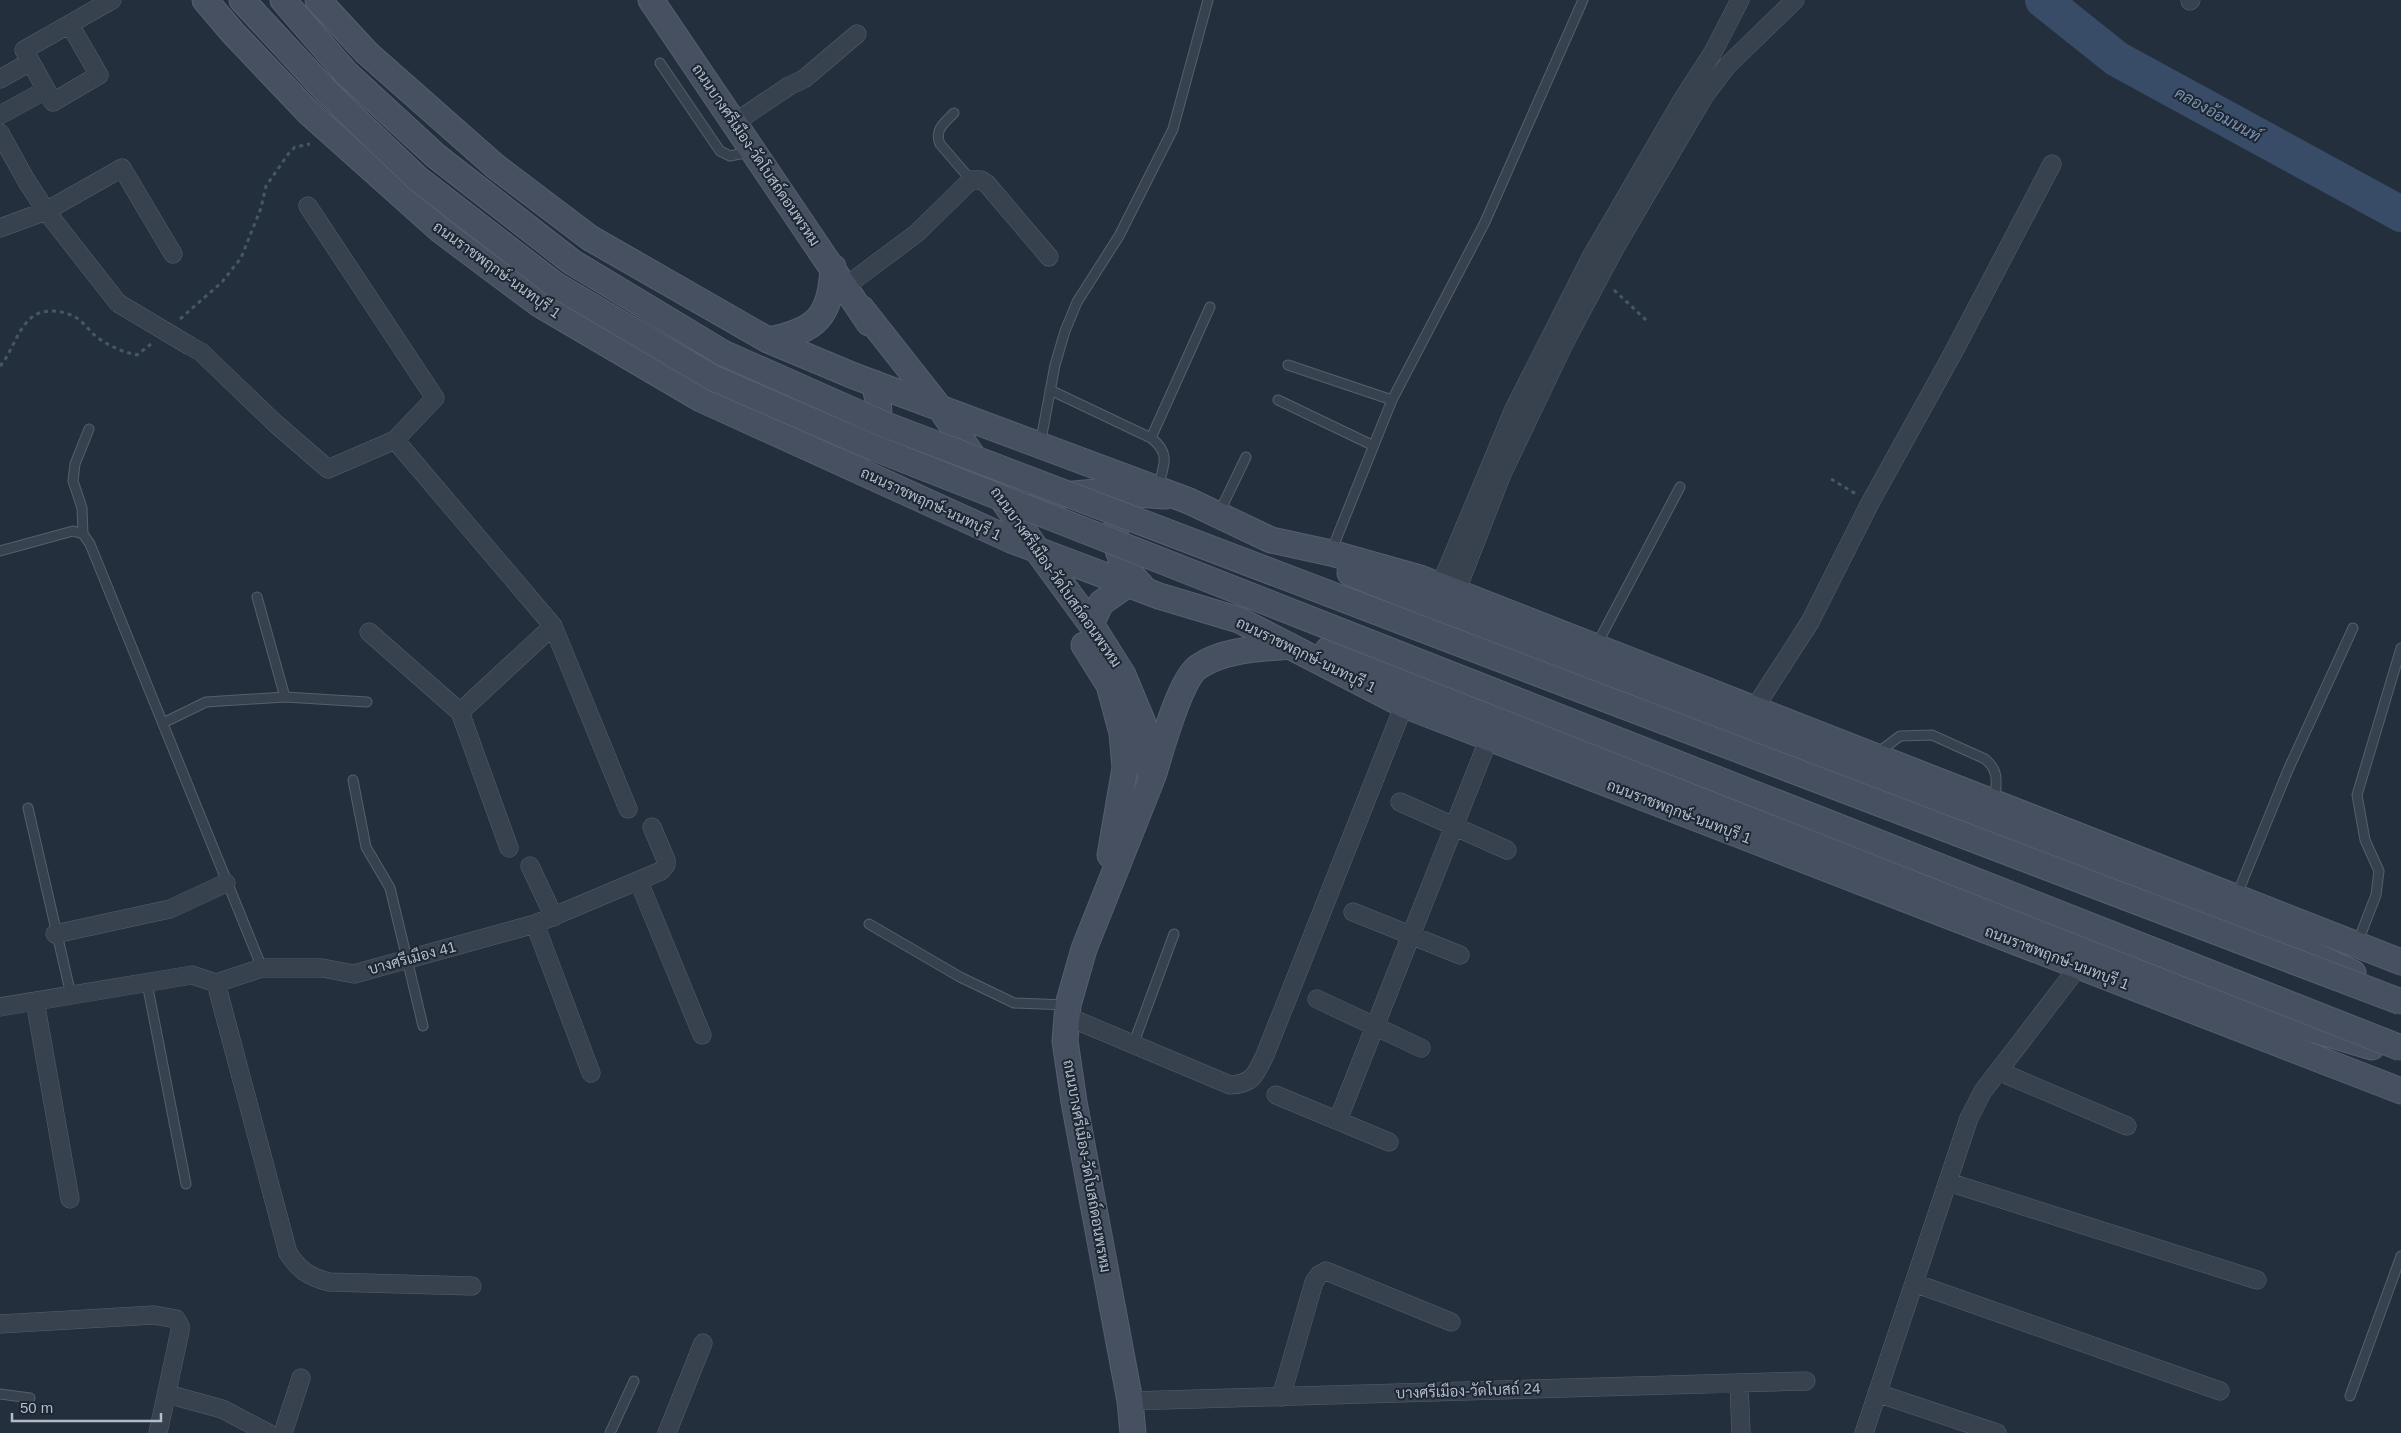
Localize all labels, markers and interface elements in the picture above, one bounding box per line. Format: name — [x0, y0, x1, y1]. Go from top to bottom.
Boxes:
street label: ถนนบางศรีเมือง-วัดโบสถ์ดอนพรหม — [689, 60, 825, 249]
water label: คลองอ้อมนนท์ — [2172, 80, 2267, 146]
street label: ถนนราชพฤกษ์-นนทบุรี 1 — [429, 217, 565, 324]
street label: ถนนราชพฤกษ์-นนทบุรี 1 — [857, 463, 1005, 546]
street label: ถนนบางศรีเมือง-วัดโบสถ์ดอนพรหม — [988, 483, 1126, 670]
street label: ถนนราชพฤกษ์-นนทบุรี 1 — [1232, 612, 1379, 698]
street label: ถนนราชพฤกษ์-นนทบุรี 1 — [1604, 775, 1754, 850]
street label: ถนนราชพฤกษ์-นนทบุรี 1 — [1982, 921, 2132, 996]
street label: บางศรีเมือง 41 — [366, 937, 458, 977]
street label: ถนนบางศรีเมือง-วัดโบสถ์ดอนพรหม — [1060, 1058, 1116, 1274]
street label: บางศรีเมือง-วัดโบสถ์ 24 — [1395, 1378, 1541, 1402]
scale bar — [12, 1390, 161, 1422]
text: 50 m — [20, 1399, 53, 1416]

